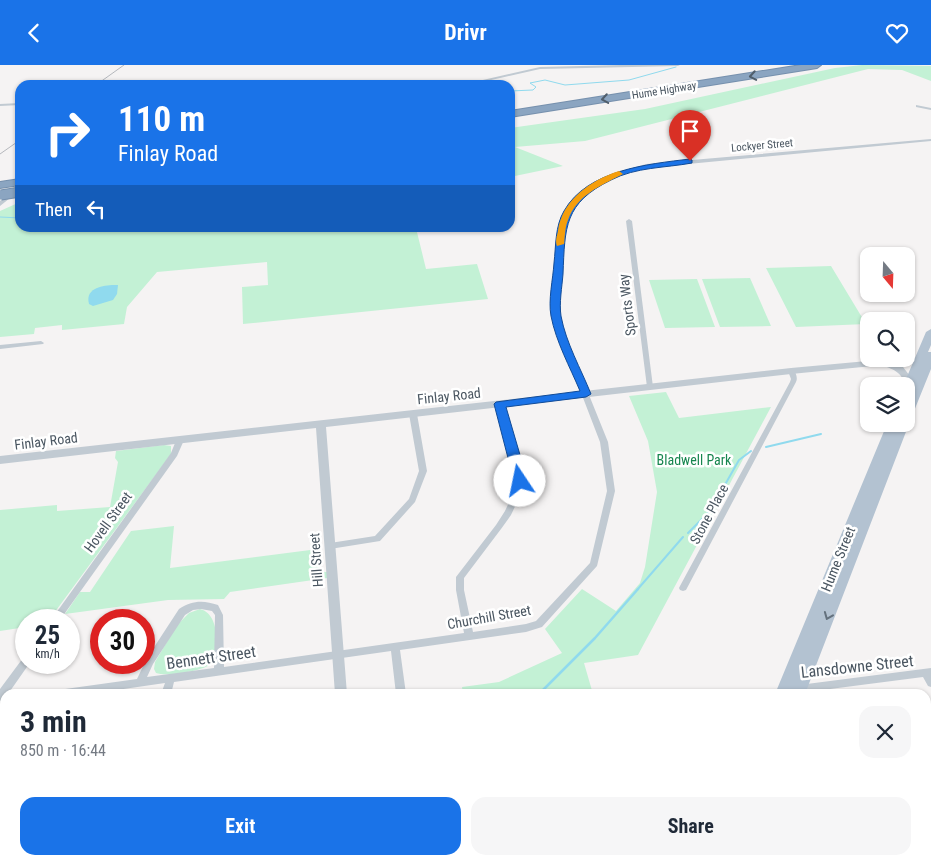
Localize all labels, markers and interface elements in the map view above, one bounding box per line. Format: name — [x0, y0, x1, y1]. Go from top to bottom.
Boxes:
icon: back — [20, 19, 48, 47]
icon: heart — [883, 19, 911, 47]
text: Drivr — [444, 20, 487, 45]
one-way arrow — [748, 70, 757, 80]
street label: Hume Highway — [631, 79, 698, 102]
one-way arrow — [601, 94, 610, 104]
text: 110 m — [118, 99, 205, 140]
icon: right — [35, 100, 100, 165]
pin — [669, 110, 711, 161]
icon: arrive — [676, 117, 704, 145]
street label: Lockyer Street — [731, 136, 794, 155]
text: Finlay Road — [118, 141, 218, 166]
icon: left — [82, 195, 110, 223]
text: Then — [35, 198, 72, 221]
north arrow — [860, 247, 915, 303]
map controls — [860, 247, 915, 432]
street label: Sports Way — [615, 273, 639, 337]
button: search — [860, 312, 915, 367]
button: layers — [860, 377, 915, 432]
street label: Finlay Road — [416, 385, 482, 407]
street label: Finlay Road — [13, 429, 79, 453]
park label: Bladwell Park — [657, 452, 732, 468]
position arrow — [493, 454, 545, 506]
street label: Stone Place — [687, 481, 732, 547]
street label: Hovell Street — [81, 489, 135, 555]
street label: Hume Street — [818, 524, 858, 594]
street label: Hill Street — [306, 532, 326, 588]
street label: Churchill Street — [446, 602, 532, 632]
speed limit sign: 30 — [90, 609, 155, 674]
one-way arrow — [824, 611, 834, 620]
text: 25 — [35, 621, 60, 650]
street label: Bennett Street — [165, 642, 257, 673]
text: km/h — [35, 647, 60, 661]
street label: Lansdowne Street — [800, 651, 915, 682]
text: 3 min — [20, 704, 87, 739]
button: close — [859, 706, 911, 758]
text: 850 m · 16:44 — [20, 741, 106, 760]
button: Exit — [20, 797, 461, 855]
button: Share — [471, 797, 911, 855]

